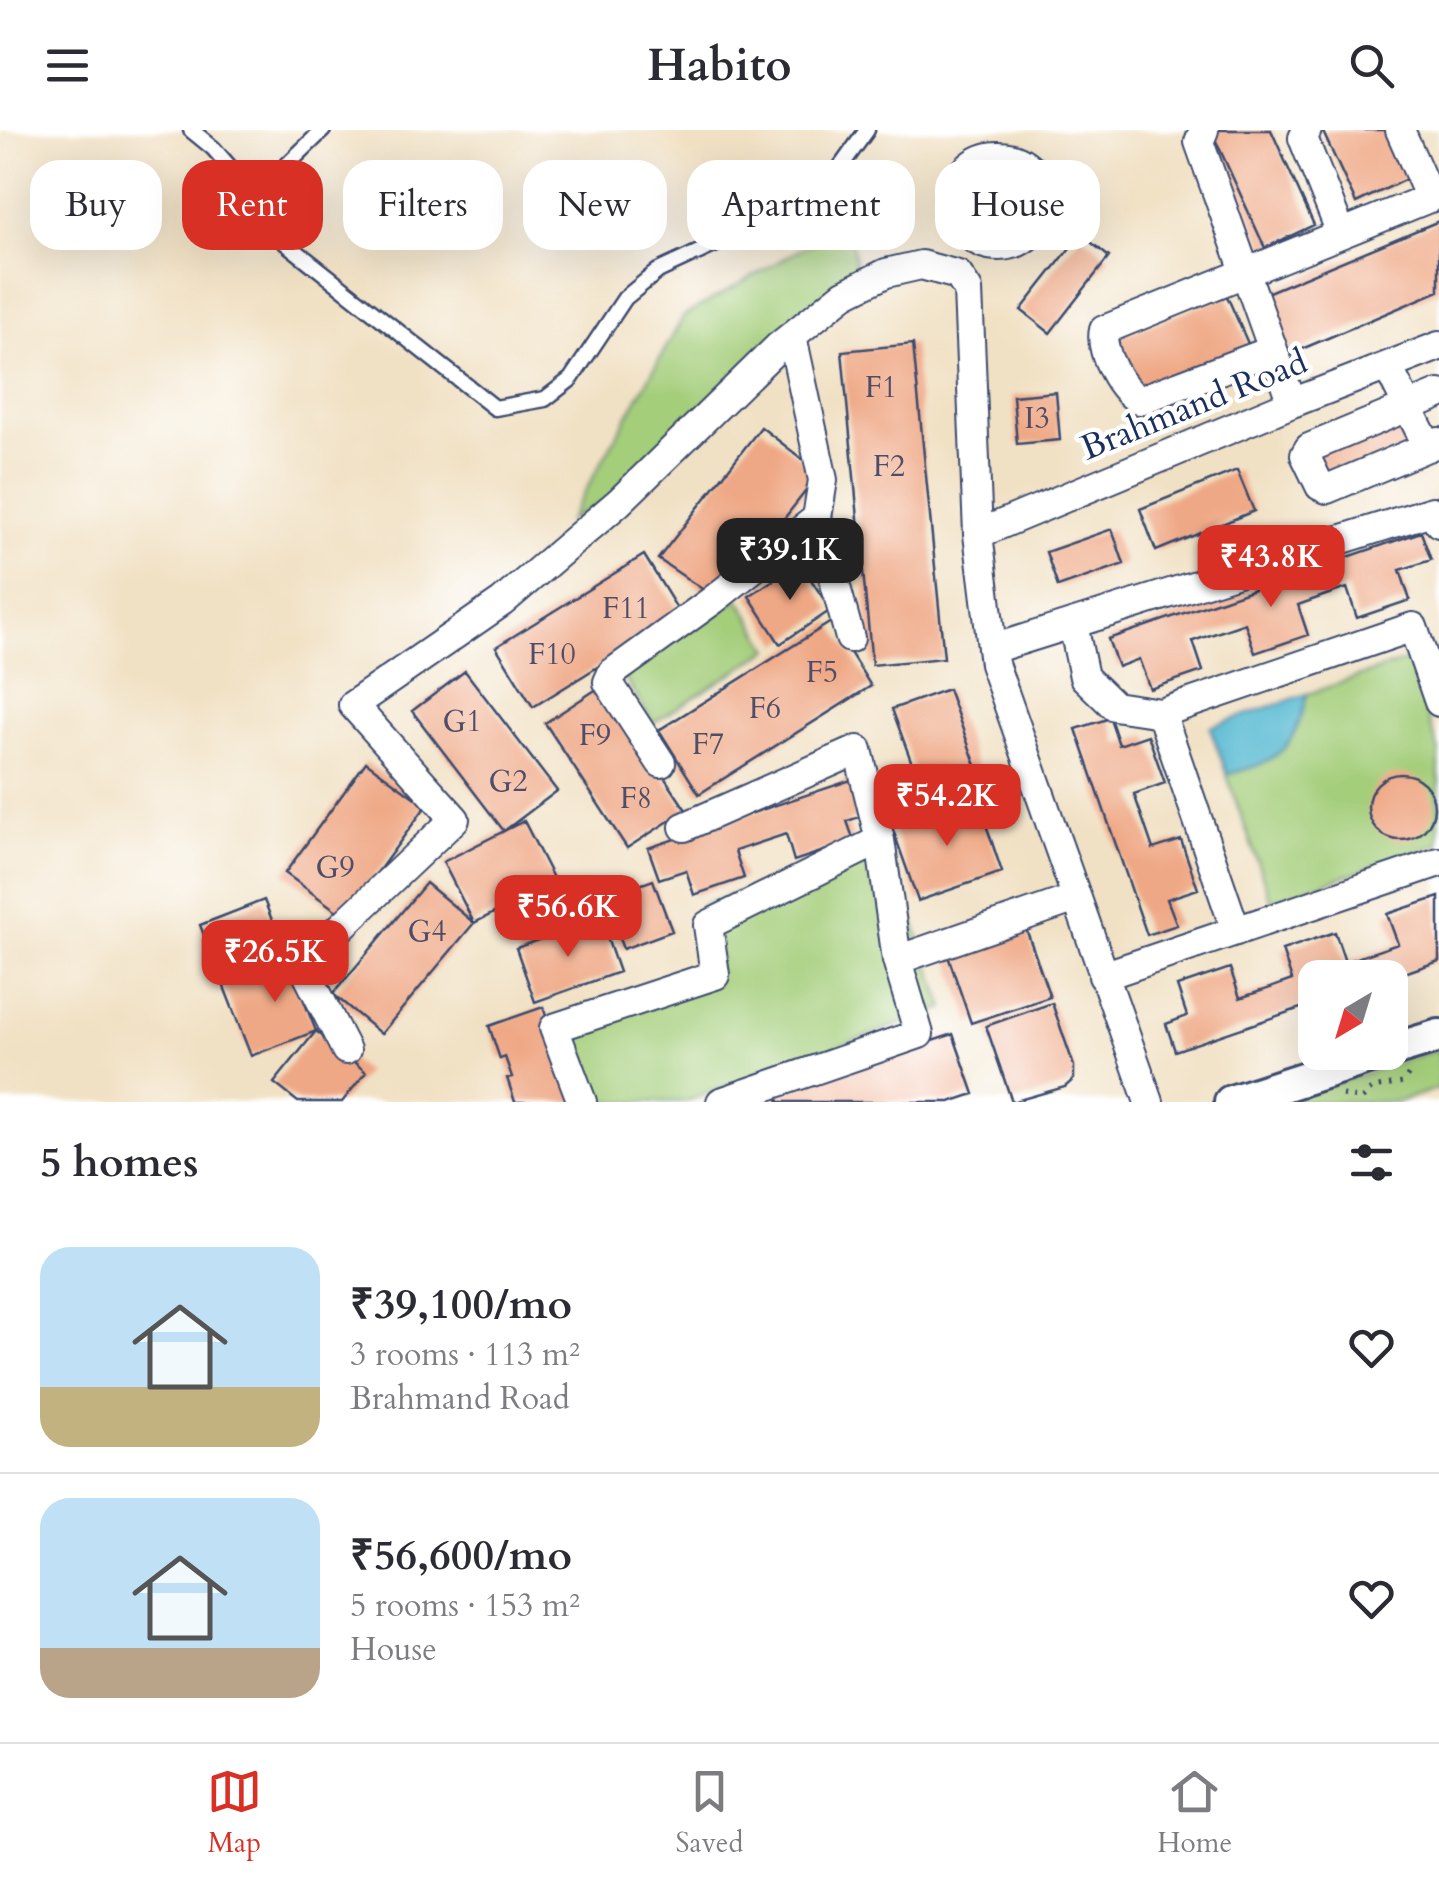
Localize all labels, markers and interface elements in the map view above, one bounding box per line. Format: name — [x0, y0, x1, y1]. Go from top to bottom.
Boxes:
text: Habito — [647, 35, 792, 96]
icon: menu — [40, 38, 95, 93]
icon: search — [1344, 38, 1399, 93]
chip: Buy — [30, 160, 162, 250]
chip: Rent — [182, 160, 323, 250]
chip: Filters — [343, 160, 503, 250]
chip: New — [523, 160, 667, 250]
chip: Apartment — [687, 160, 915, 250]
chip: House — [935, 160, 1100, 250]
street label: Brahmand Road — [1074, 338, 1315, 472]
house number: F1 — [865, 367, 897, 408]
house number: I3 — [1024, 398, 1050, 439]
house number: F2 — [873, 446, 905, 487]
pin: ₹39.1K — [709, 518, 871, 603]
pin: ₹43.8K — [1190, 525, 1352, 610]
text: ₹39.1K — [739, 528, 841, 572]
text: ₹43.8K — [1220, 535, 1322, 579]
house number: F11 — [602, 588, 650, 629]
house number: F10 — [528, 634, 576, 675]
house number: F5 — [806, 652, 838, 693]
house number: F6 — [749, 688, 781, 729]
house number: G1 — [442, 701, 482, 742]
house number: F9 — [579, 715, 611, 756]
house number: F7 — [692, 724, 724, 765]
house number: G2 — [488, 761, 528, 802]
pin: ₹54.2K — [866, 764, 1028, 849]
text: ₹54.2K — [896, 774, 998, 818]
house number: F8 — [620, 778, 652, 819]
house number: G9 — [315, 847, 355, 888]
pin: ₹56.6K — [487, 875, 649, 960]
text: ₹56.6K — [517, 885, 619, 929]
house number: G4 — [407, 911, 447, 952]
pin: ₹26.5K — [194, 920, 356, 1005]
text: ₹26.5K — [224, 930, 326, 974]
north arrow — [1298, 960, 1408, 1070]
map controls — [1298, 960, 1408, 1070]
text: 5 homes — [40, 1134, 198, 1191]
icon: filters — [1344, 1135, 1399, 1190]
text: ₹39,100/mo — [350, 1276, 572, 1333]
icon: home — [120, 1287, 240, 1407]
icon: heart — [1344, 1320, 1399, 1375]
text: 3 rooms · 113 m² — [350, 1333, 580, 1377]
text: Brahmand Road — [350, 1377, 570, 1421]
text: ₹56,600/mo — [350, 1527, 572, 1584]
icon: home — [120, 1538, 240, 1658]
icon: heart — [1344, 1571, 1399, 1626]
text: 5 rooms · 153 m² — [350, 1584, 580, 1628]
text: House — [350, 1628, 437, 1672]
tab: Map — [207, 1764, 262, 1862]
tab: Saved — [676, 1764, 743, 1862]
tab: Home — [1157, 1764, 1232, 1862]

